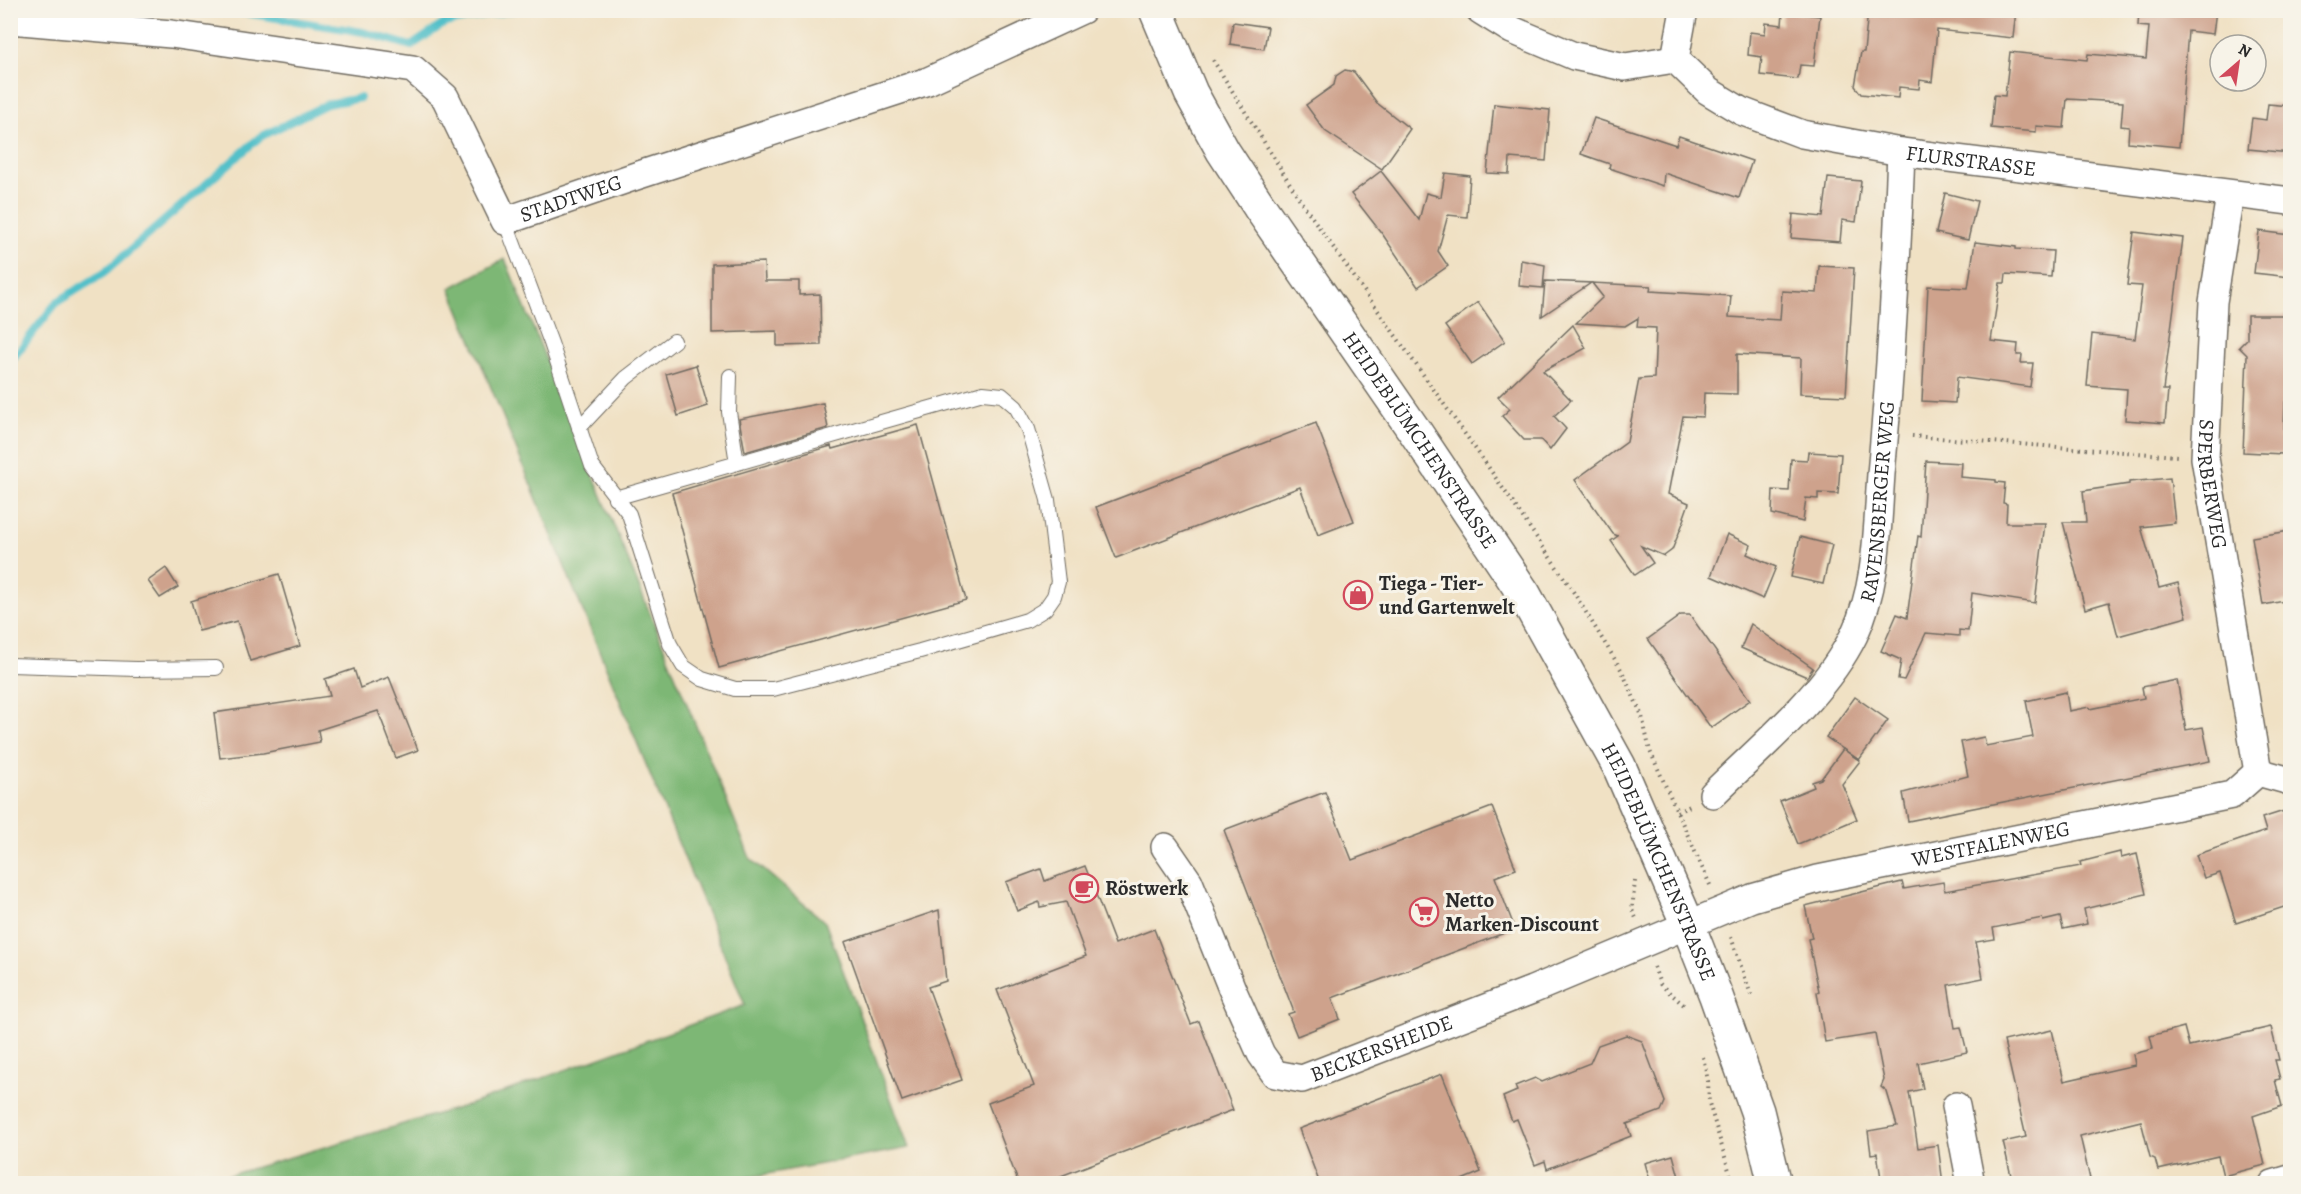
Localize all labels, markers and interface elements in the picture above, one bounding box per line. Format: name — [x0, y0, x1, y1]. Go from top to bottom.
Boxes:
north arrow — [2208, 33, 2268, 93]
text: N — [2234, 38, 2256, 63]
street label: FLURSTRASSE — [1904, 139, 2038, 183]
street label: STADTWEG — [516, 168, 625, 229]
street label: HEIDEBLÜMCHENSTRASSE — [1336, 326, 1504, 554]
street label: RAVENSBERGER WEG — [1853, 400, 1901, 605]
street label: SPERBERWEG — [2191, 418, 2234, 551]
place label: Tiega - Tier- und Gartenwelt — [1379, 569, 1515, 621]
shop icon: Tiega - Tier- und Gartenwelt — [1342, 579, 1374, 611]
street label: HEIDEBLÜMCHENSTRASSE — [1595, 737, 1723, 985]
street label: WESTFALENWEG — [1908, 814, 2072, 874]
cafe icon: Röstwerk — [1068, 872, 1100, 904]
place label: Röstwerk — [1105, 874, 1188, 902]
place label: Netto Marken-Discount — [1445, 886, 1599, 938]
supermarket icon: Netto Marken-Discount — [1408, 896, 1440, 928]
street label: BECKERSHEIDE — [1306, 1008, 1457, 1088]

